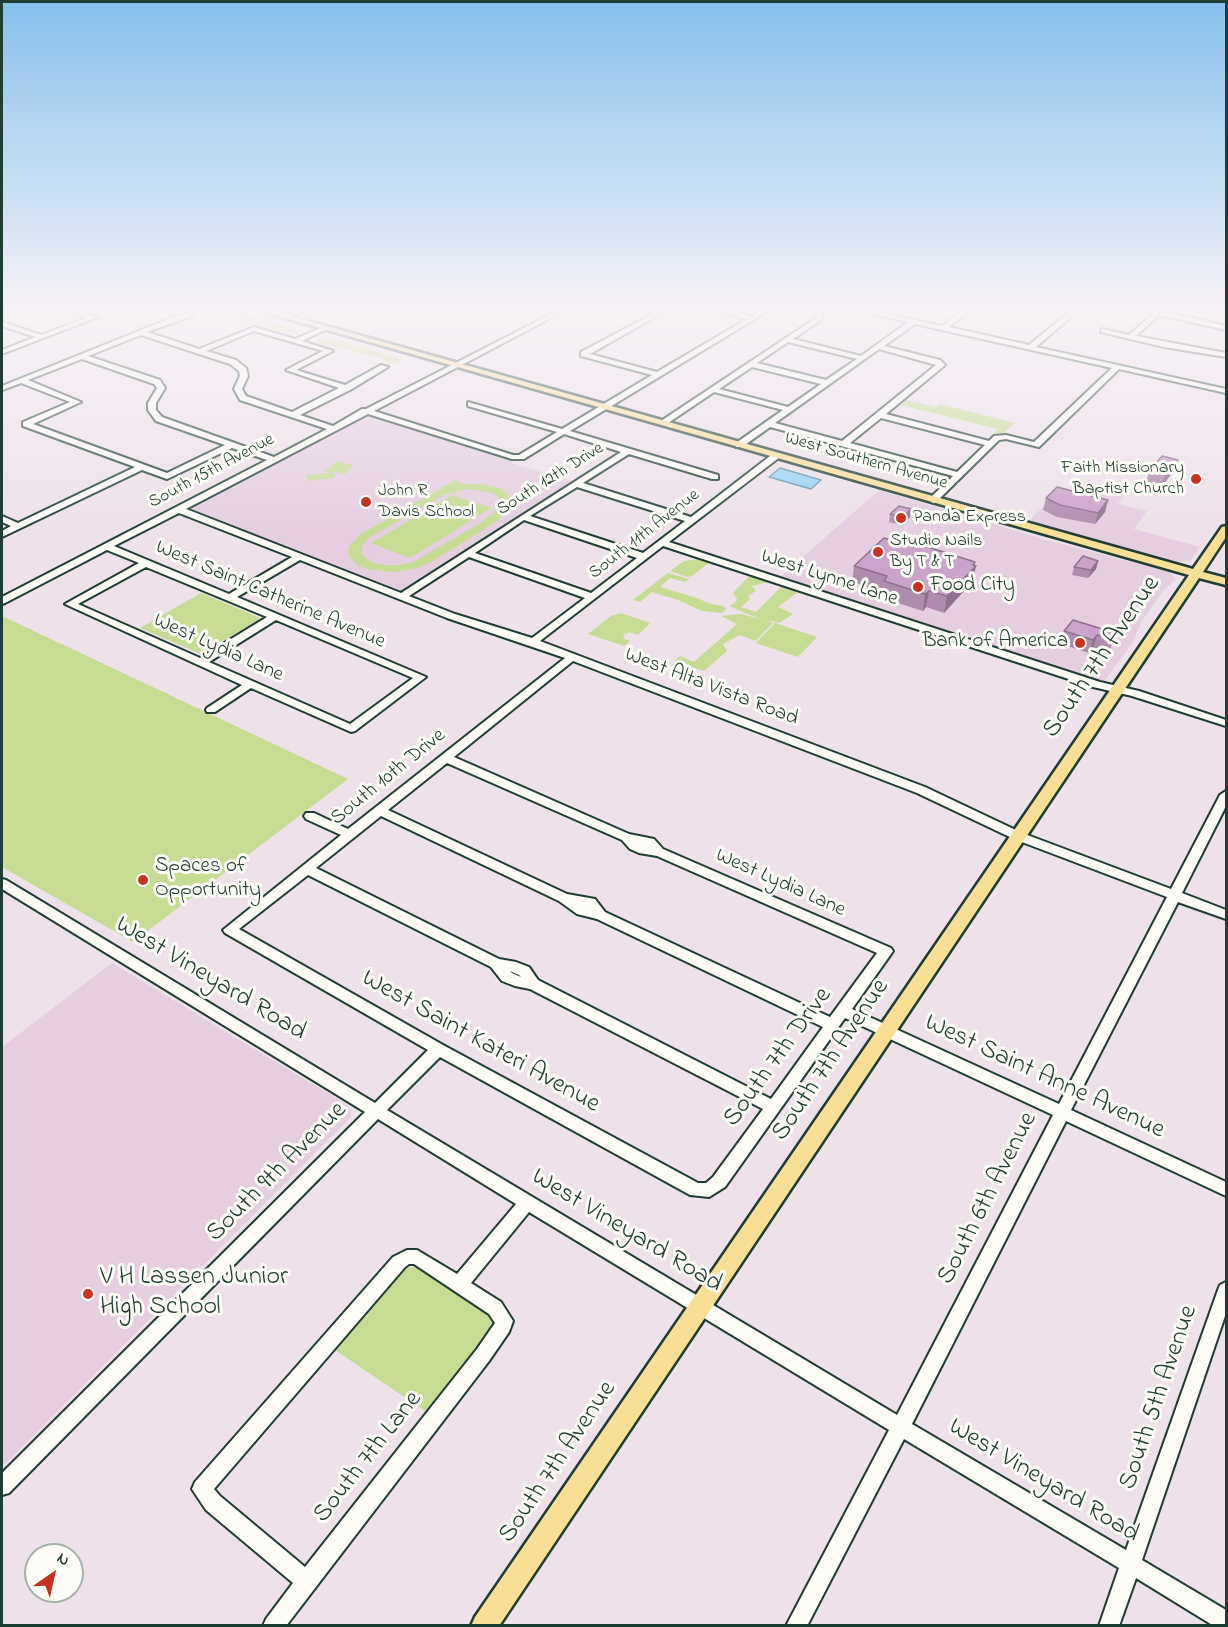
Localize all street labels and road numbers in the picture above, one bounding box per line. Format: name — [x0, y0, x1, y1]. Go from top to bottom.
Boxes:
street label: West Southern Avenue — [782, 428, 950, 496]
street label: South 15th Avenue — [145, 430, 279, 514]
street label: South 12th Drive — [494, 439, 608, 521]
street label: South 11th Avenue — [585, 485, 705, 585]
street label: West Saint Catherine Avenue — [151, 536, 389, 656]
street label: West Lynne Lane — [757, 545, 901, 613]
street label: South 7th Avenue — [1037, 571, 1169, 745]
street label: West Lydia Lane — [149, 609, 287, 689]
street label: West Alta Vista Road — [621, 643, 801, 733]
street label: South 10th Drive — [326, 724, 452, 832]
street label: West Lydia Lane — [711, 844, 849, 924]
street label: West Vineyard Road — [109, 911, 311, 1049]
street label: West Saint Kateri Avenue — [355, 964, 605, 1122]
street label: South 7th Avenue — [766, 974, 898, 1148]
street label: South 7th Drive — [718, 982, 840, 1134]
street label: West Saint Anne Avenue — [919, 1009, 1169, 1147]
street label: South 9th Avenue — [201, 1096, 355, 1250]
street label: South 6th Avenue — [932, 1108, 1046, 1290]
street label: West Vineyard Road — [525, 1163, 727, 1301]
street label: South 5th Avenue — [1114, 1302, 1206, 1494]
street label: South 7th Avenue — [493, 1376, 625, 1550]
street label: South 7th Lane — [308, 1386, 430, 1530]
street label: West Vineyard Road — [942, 1413, 1144, 1551]

